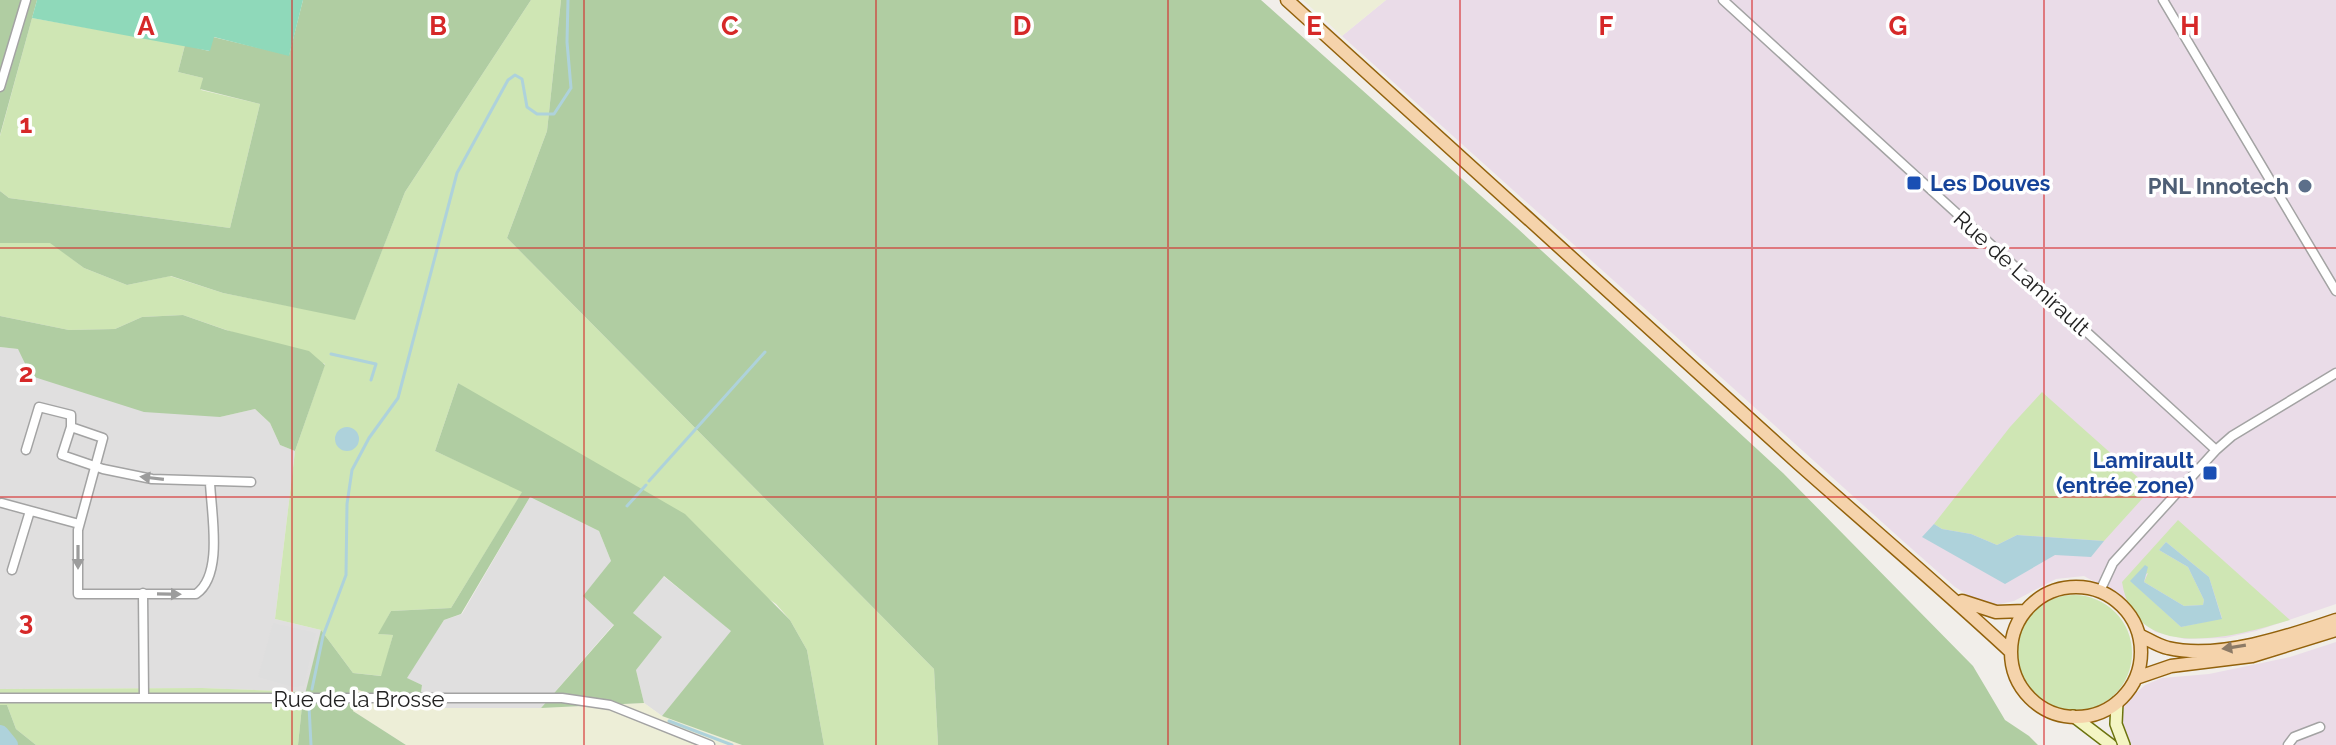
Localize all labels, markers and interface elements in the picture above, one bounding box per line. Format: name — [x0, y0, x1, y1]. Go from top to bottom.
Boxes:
text: A — [137, 11, 155, 41]
text: B — [429, 11, 447, 41]
text: C — [721, 11, 739, 41]
text: D — [1013, 11, 1031, 41]
text: E — [1306, 11, 1322, 41]
text: F — [1599, 11, 1614, 41]
text: G — [1889, 11, 1907, 41]
text: H — [2180, 11, 2200, 41]
text: 1 — [20, 109, 33, 139]
place label: Les Douves — [1930, 170, 2051, 196]
place label: PNL Innotech — [2148, 173, 2289, 199]
marker: Les Douves — [1905, 174, 1923, 192]
marker: PNL Innotech — [2296, 177, 2314, 195]
street label: Rue de Lamirault — [1949, 205, 2096, 341]
text: 2 — [19, 358, 33, 388]
place label: Lamirault (entrée zone) — [2056, 447, 2195, 498]
marker: Lamirault (entrée zone) — [2201, 464, 2219, 482]
one-way arrow — [139, 471, 164, 484]
one-way arrow — [72, 545, 84, 570]
one-way arrow — [157, 588, 182, 600]
text: 3 — [19, 606, 33, 636]
one-way arrow — [2221, 641, 2246, 654]
street label: Rue de la Brosse — [274, 686, 445, 712]

